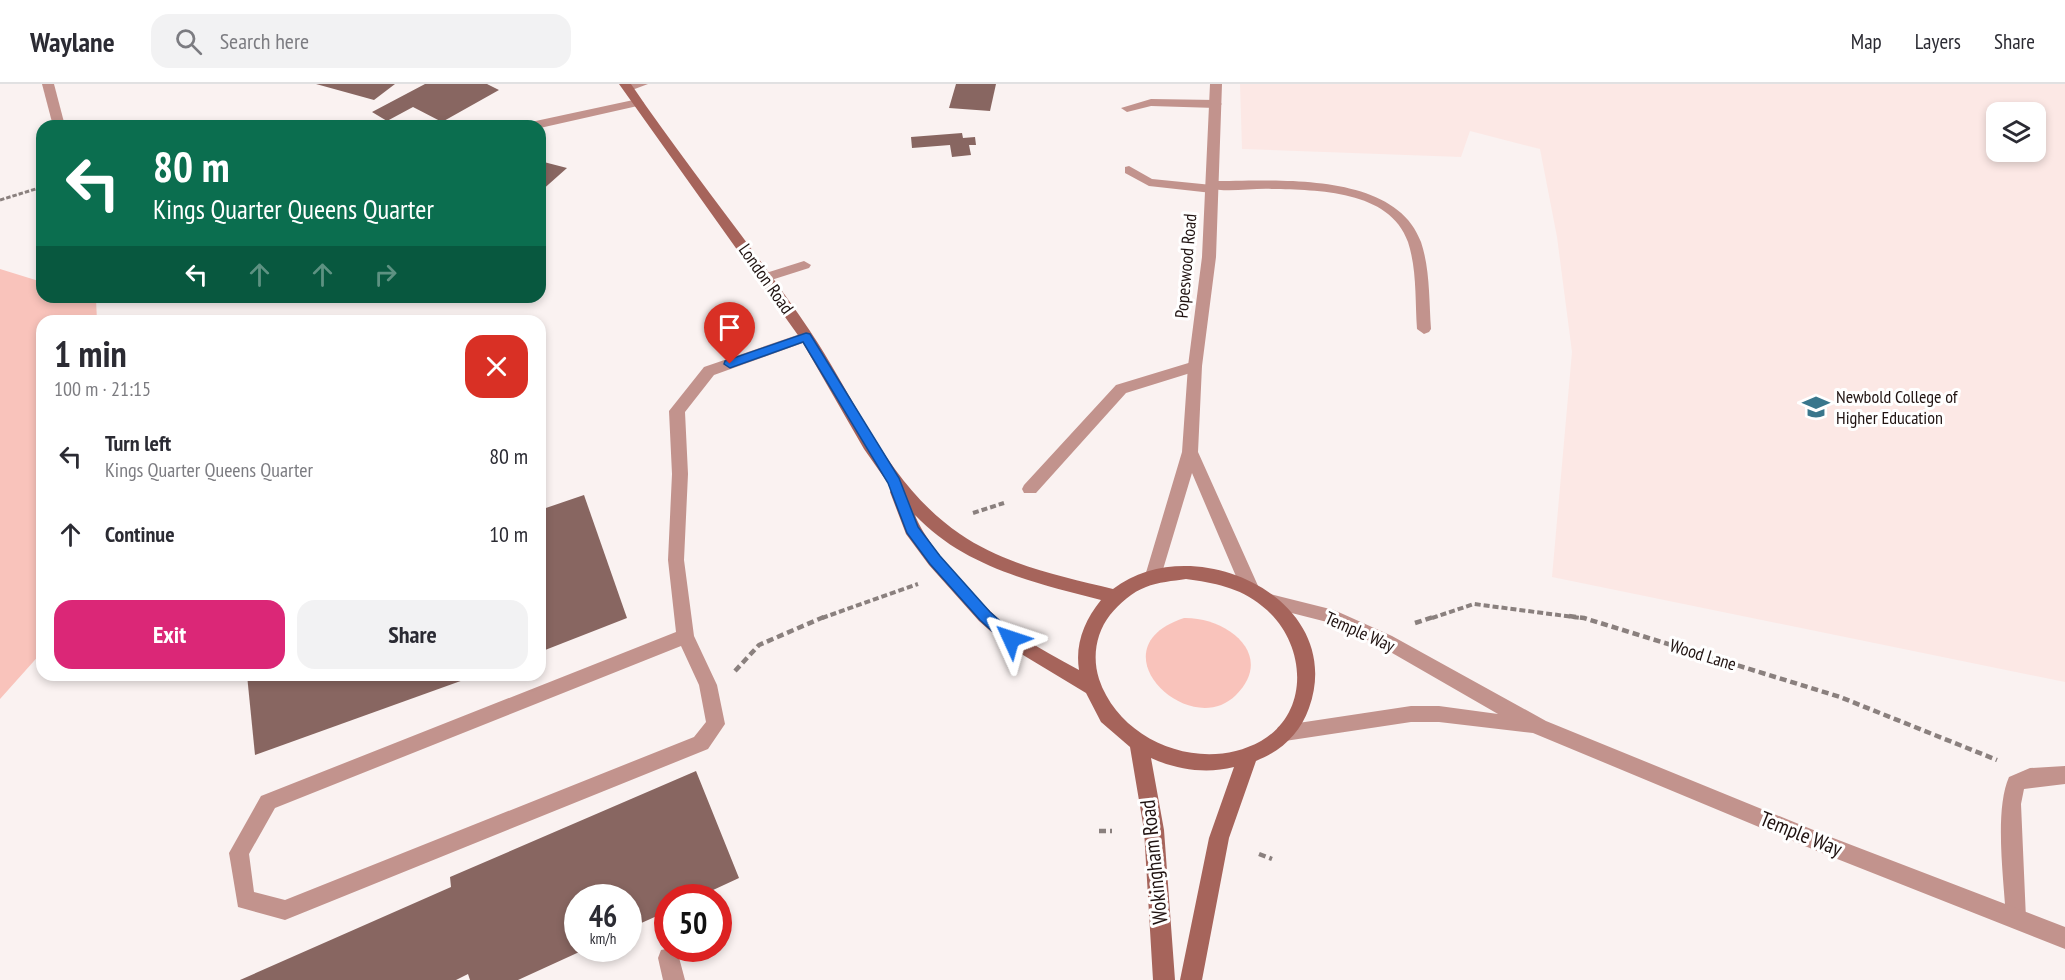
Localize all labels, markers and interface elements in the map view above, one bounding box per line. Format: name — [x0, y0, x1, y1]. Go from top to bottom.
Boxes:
search box — [151, 14, 571, 68]
text: Waylane — [30, 23, 115, 60]
icon: search — [172, 25, 205, 58]
text: Search here — [220, 27, 309, 55]
text: Map — [1851, 28, 1882, 55]
text: Layers — [1915, 28, 1961, 55]
text: Share — [1994, 28, 2035, 55]
map controls — [1986, 102, 2046, 162]
button: layers — [1986, 102, 2046, 162]
text: 80 m — [153, 139, 230, 194]
icon: left — [54, 144, 132, 222]
text: Kings Quarter Queens Quarter — [153, 192, 434, 226]
street label: Popeswood Road — [1169, 213, 1202, 319]
street label: London Road — [734, 239, 799, 318]
icon: left — [180, 258, 213, 291]
icon: ahead — [243, 258, 276, 291]
icon: ahead — [306, 258, 339, 291]
icon: right — [369, 258, 402, 291]
pin — [704, 302, 755, 364]
icon: arrive — [713, 311, 746, 344]
text: 1 min — [54, 330, 127, 377]
button: close — [465, 335, 528, 398]
text: 100 m · 21:15 — [54, 376, 151, 402]
place label: Newbold College of Higher Education — [1836, 385, 1959, 429]
school or university icon: Newbold College of Higher Education — [1801, 392, 1831, 422]
text: Turn left — [105, 429, 171, 457]
icon: left — [54, 440, 87, 473]
text: 80 m — [489, 442, 528, 470]
text: Kings Quarter Queens Quarter — [105, 457, 313, 483]
icon: ahead — [54, 518, 87, 551]
text: Continue — [105, 520, 175, 548]
text: 10 m — [489, 520, 528, 548]
button: Exit — [54, 600, 285, 669]
button: Share — [297, 600, 528, 669]
street label: Temple Way — [1322, 606, 1399, 657]
position arrow — [979, 607, 1043, 671]
street label: Wood Lane — [1667, 634, 1739, 676]
street label: Wokingham Road — [1134, 798, 1173, 926]
street label: Temple Way — [1756, 805, 1846, 862]
speed limit sign: 50 — [654, 884, 732, 962]
text: 46 — [589, 896, 617, 935]
text: km/h — [590, 929, 616, 948]

